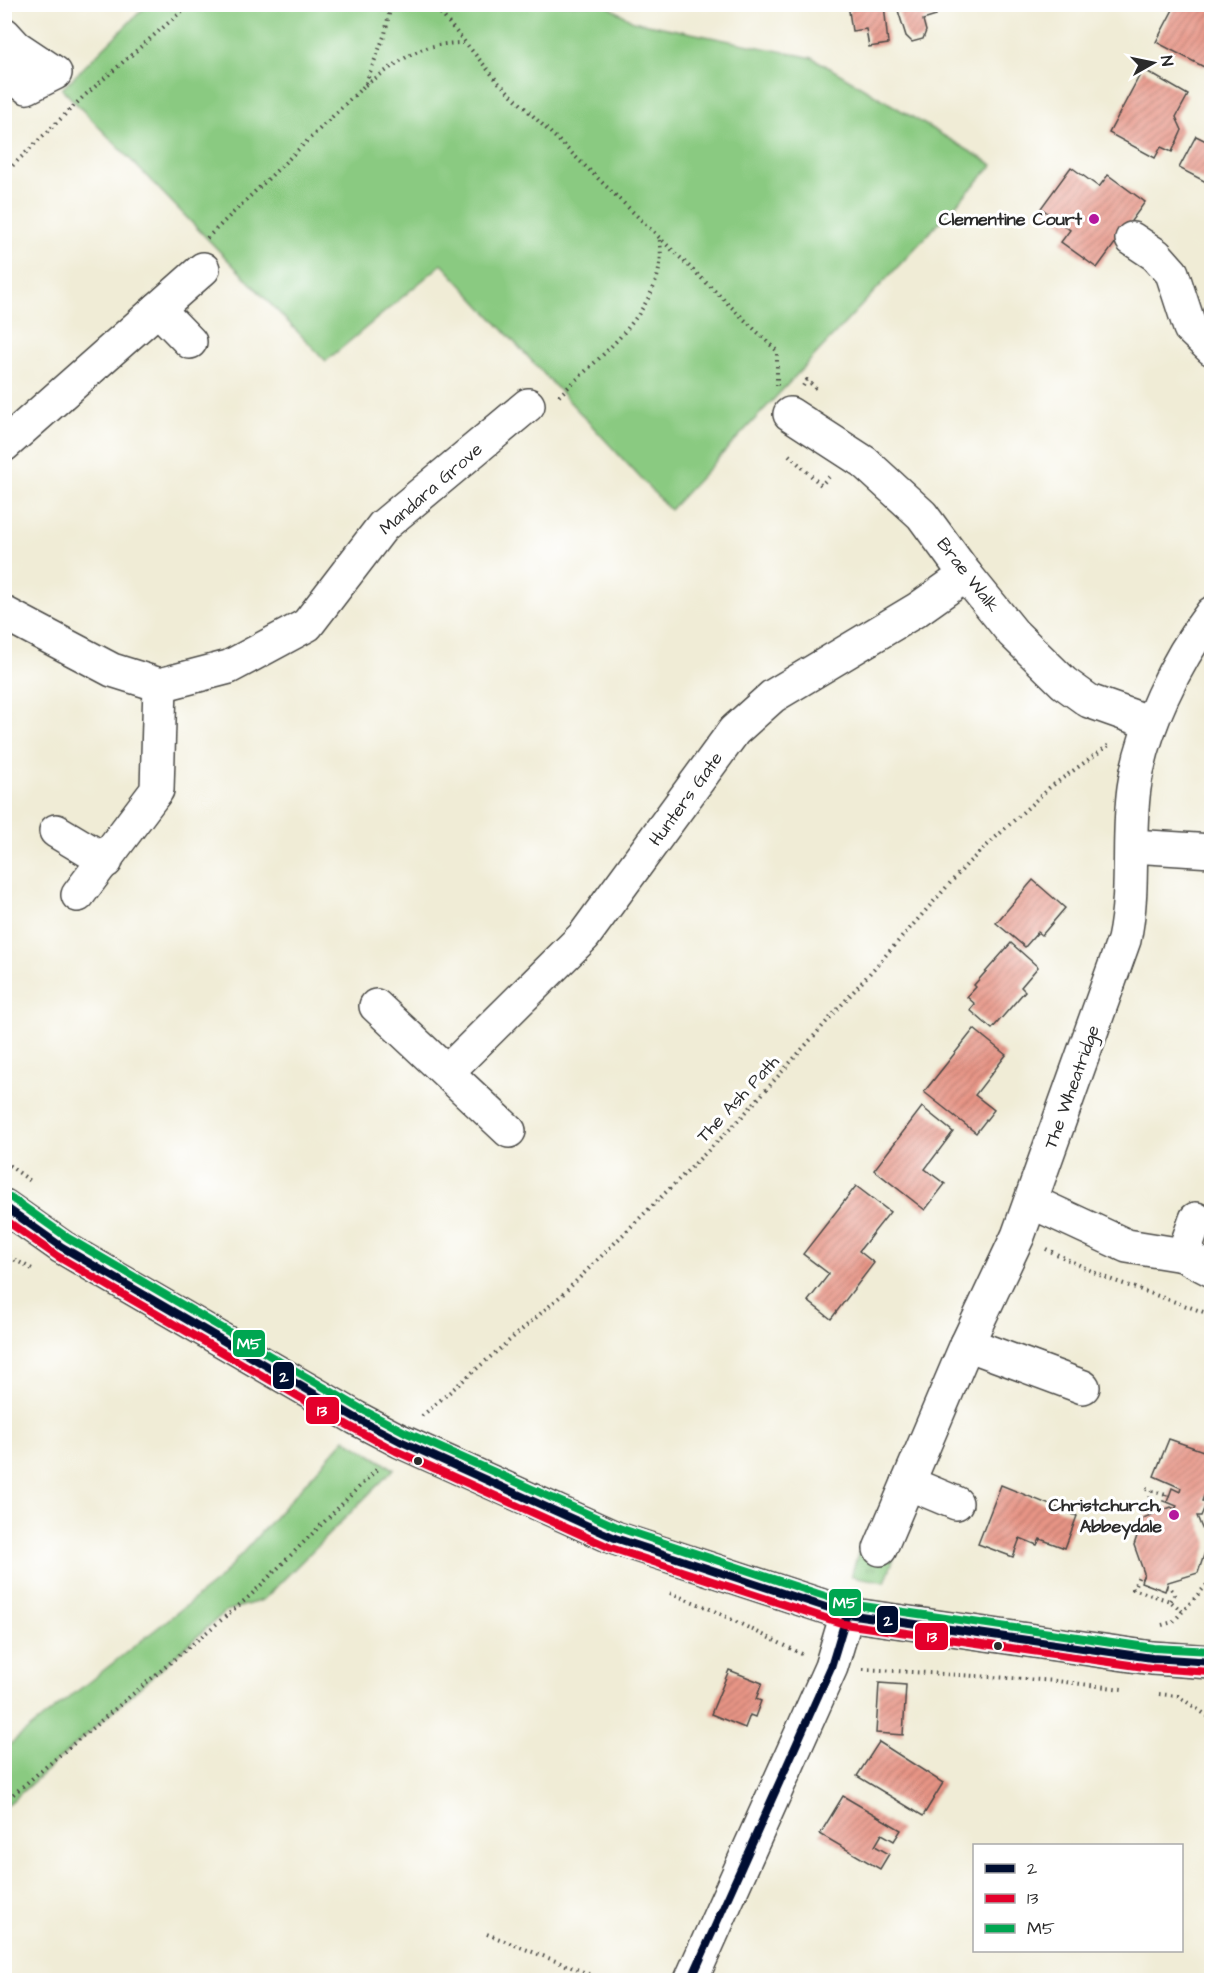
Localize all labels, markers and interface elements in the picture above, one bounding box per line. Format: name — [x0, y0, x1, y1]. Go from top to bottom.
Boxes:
north arrow — [1123, 33, 1183, 93]
text: N — [1155, 54, 1178, 67]
place label: Clementine Court — [939, 207, 1083, 232]
marker: Clementine Court — [1087, 212, 1101, 226]
street label: Mandara Grove — [374, 437, 488, 541]
street label: Brae Walk — [931, 532, 1005, 618]
street label: Hunters Gate — [643, 747, 729, 851]
street label: The Wheatridge — [1038, 1021, 1107, 1153]
street label: The Ash Path — [691, 1050, 785, 1148]
line badge: M5 — [232, 1329, 266, 1358]
text: M5 — [237, 1333, 262, 1355]
line badge: 2 — [272, 1361, 295, 1390]
text: 2 — [278, 1366, 289, 1388]
line badge: 13 — [305, 1396, 340, 1425]
text: 13 — [317, 1400, 328, 1422]
unlabelled marker — [412, 1455, 424, 1467]
place label: Christchurch, Abbeydale — [1048, 1493, 1162, 1540]
marker: Christchurch, Abbeydale — [1167, 1508, 1181, 1522]
line badge: M5 — [828, 1588, 862, 1617]
text: M5 — [833, 1592, 858, 1614]
line badge: 2 — [876, 1605, 899, 1634]
text: 2 — [882, 1610, 893, 1632]
line badge: 13 — [914, 1622, 949, 1651]
text: 13 — [927, 1626, 938, 1648]
unlabelled marker — [992, 1640, 1004, 1652]
legend — [973, 1844, 1183, 1952]
text: 2 — [1027, 1856, 1038, 1881]
text: 13 — [1027, 1886, 1038, 1911]
text: M5 — [1027, 1916, 1055, 1941]

